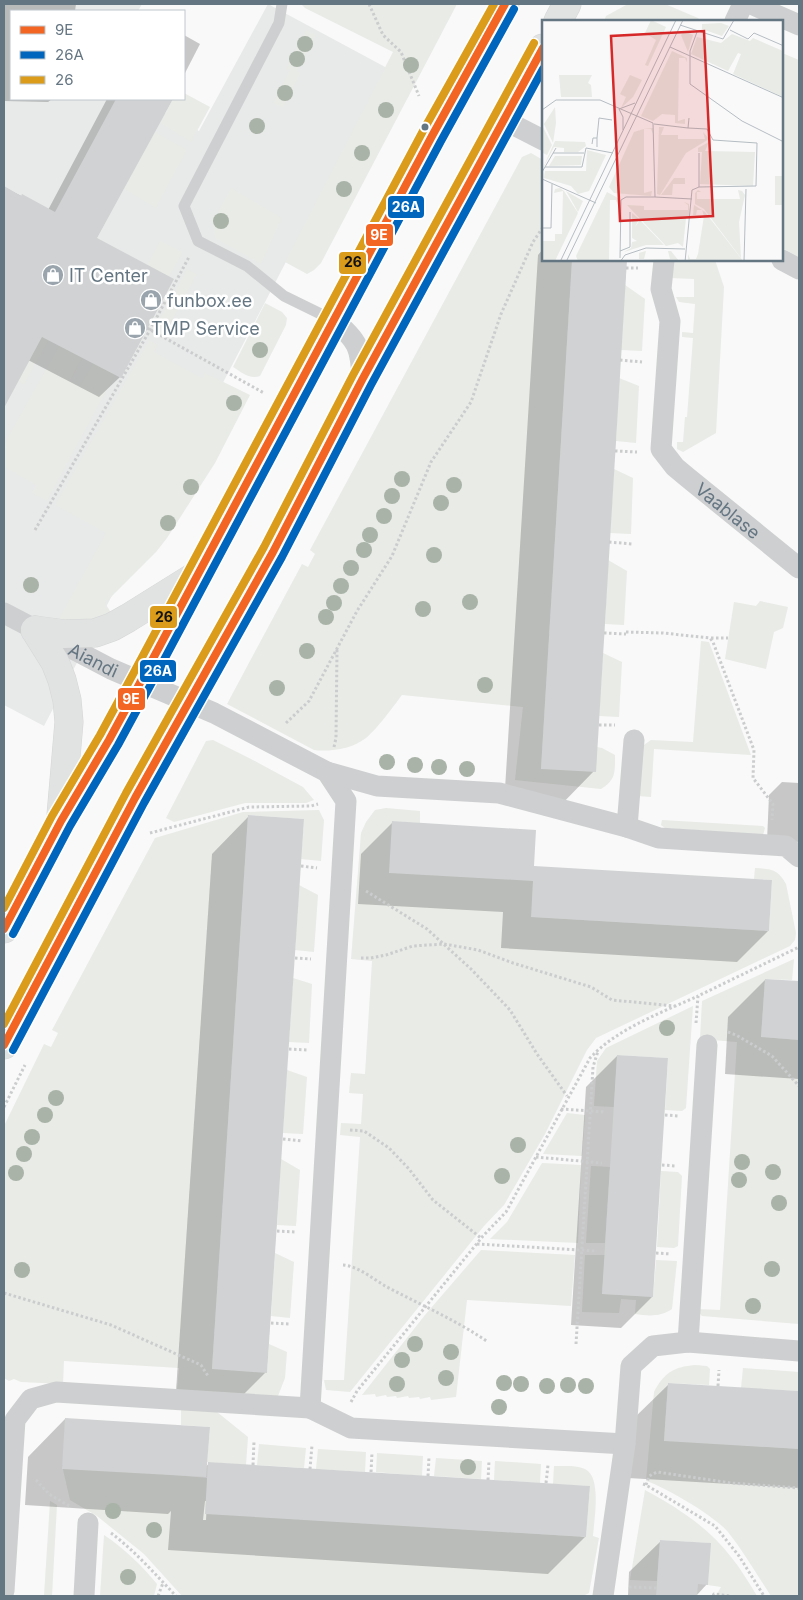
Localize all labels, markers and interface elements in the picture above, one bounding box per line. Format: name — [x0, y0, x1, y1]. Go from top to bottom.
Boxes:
legend — [10, 10, 185, 100]
text: 9E — [55, 20, 73, 39]
inset map — [542, 20, 783, 261]
text: 26A — [55, 45, 84, 64]
text: 26 — [55, 70, 73, 89]
unlabelled marker — [420, 122, 430, 132]
line badge: 26A — [387, 195, 425, 219]
text: 26A — [392, 198, 421, 215]
line badge: 9E — [365, 223, 394, 247]
text: 9E — [370, 226, 388, 243]
line badge: 26 — [338, 251, 367, 275]
text: 26 — [344, 253, 362, 270]
shop icon: IT Center — [41, 263, 65, 287]
place label: IT Center — [69, 265, 148, 286]
shop icon: funbox.ee — [139, 288, 163, 312]
place label: funbox.ee — [167, 290, 252, 311]
shop icon: TMP Service — [123, 316, 147, 340]
place label: TMP Service — [151, 318, 260, 339]
street label: Vaablase — [691, 478, 765, 543]
line badge: 26 — [149, 605, 178, 629]
text: 26 — [155, 608, 173, 625]
street label: Aiandi — [65, 638, 121, 681]
line badge: 26A — [139, 659, 177, 683]
text: 26A — [144, 662, 173, 679]
line badge: 9E — [117, 687, 146, 711]
text: 9E — [122, 690, 140, 707]

